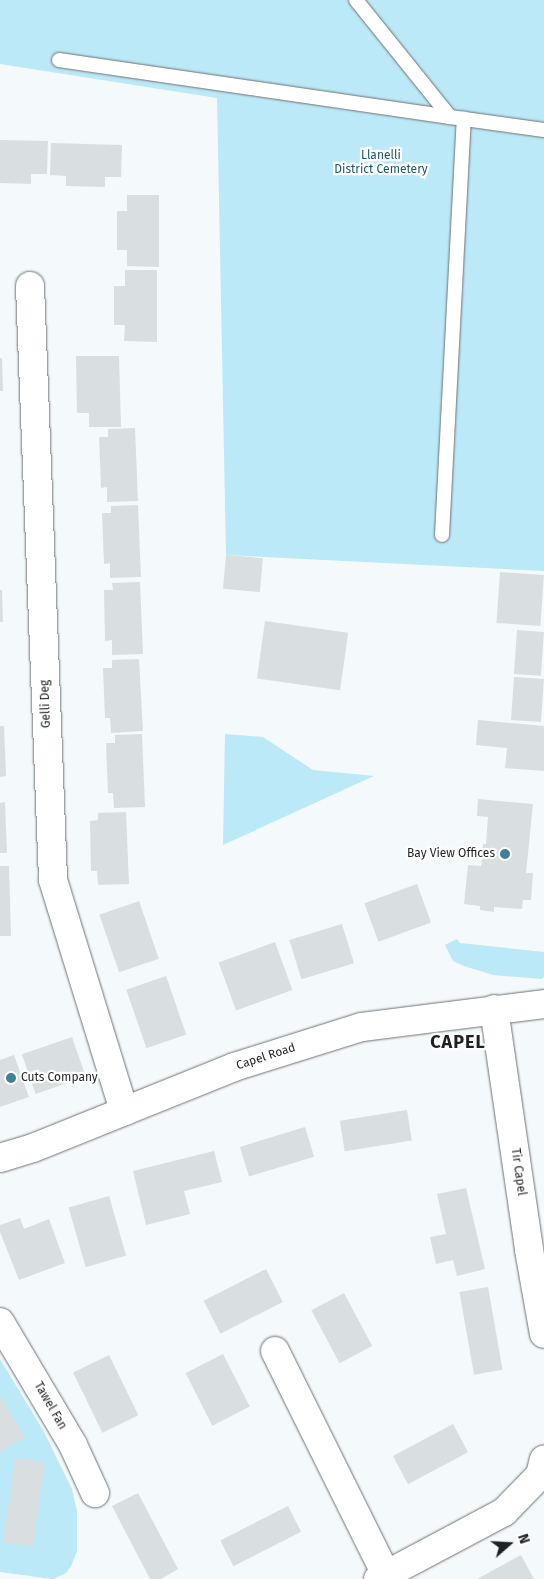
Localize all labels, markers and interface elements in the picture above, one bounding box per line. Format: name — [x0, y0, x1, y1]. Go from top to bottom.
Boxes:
park label: Llanelli District Cemetery — [334, 149, 428, 177]
street label: Gelli Deg — [38, 680, 54, 728]
place label: Bay View Offices — [407, 847, 495, 861]
marker: Bay View Offices — [499, 848, 511, 860]
district label: CAPEL — [430, 1031, 486, 1053]
street label: Capel Road — [235, 1041, 297, 1073]
place label: Cuts Company — [21, 1071, 98, 1085]
marker: Cuts Company — [5, 1072, 17, 1084]
street label: Tir Capel — [508, 1147, 528, 1197]
street label: Tawel Fan — [31, 1380, 69, 1432]
north arrow — [484, 1519, 534, 1569]
text: N — [514, 1532, 533, 1546]

